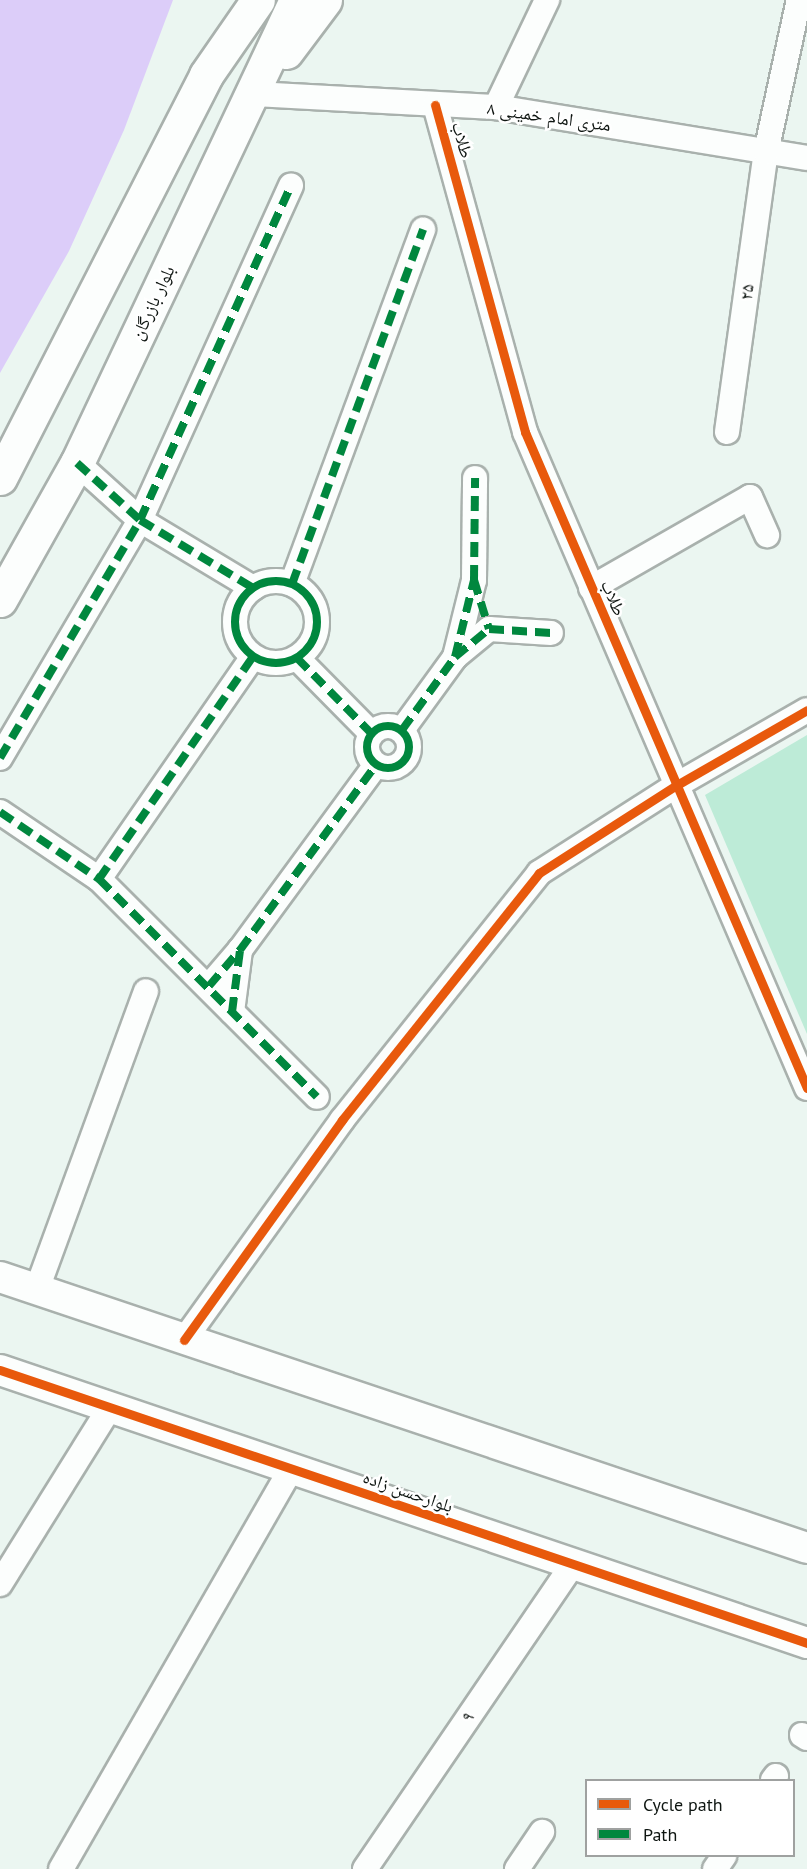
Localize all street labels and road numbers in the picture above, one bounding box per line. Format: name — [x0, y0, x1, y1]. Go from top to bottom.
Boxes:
street label: ۸ متری امام خمینی — [486, 98, 612, 136]
street label: طلاب — [447, 119, 477, 161]
street label: بلوار بازرگان — [126, 262, 180, 344]
street label: ۲۵ — [735, 282, 759, 302]
street label: طلاب — [596, 577, 630, 619]
street label: بلوارحسن زاده — [360, 1467, 456, 1517]
street label: ۹ — [457, 1708, 479, 1726]

